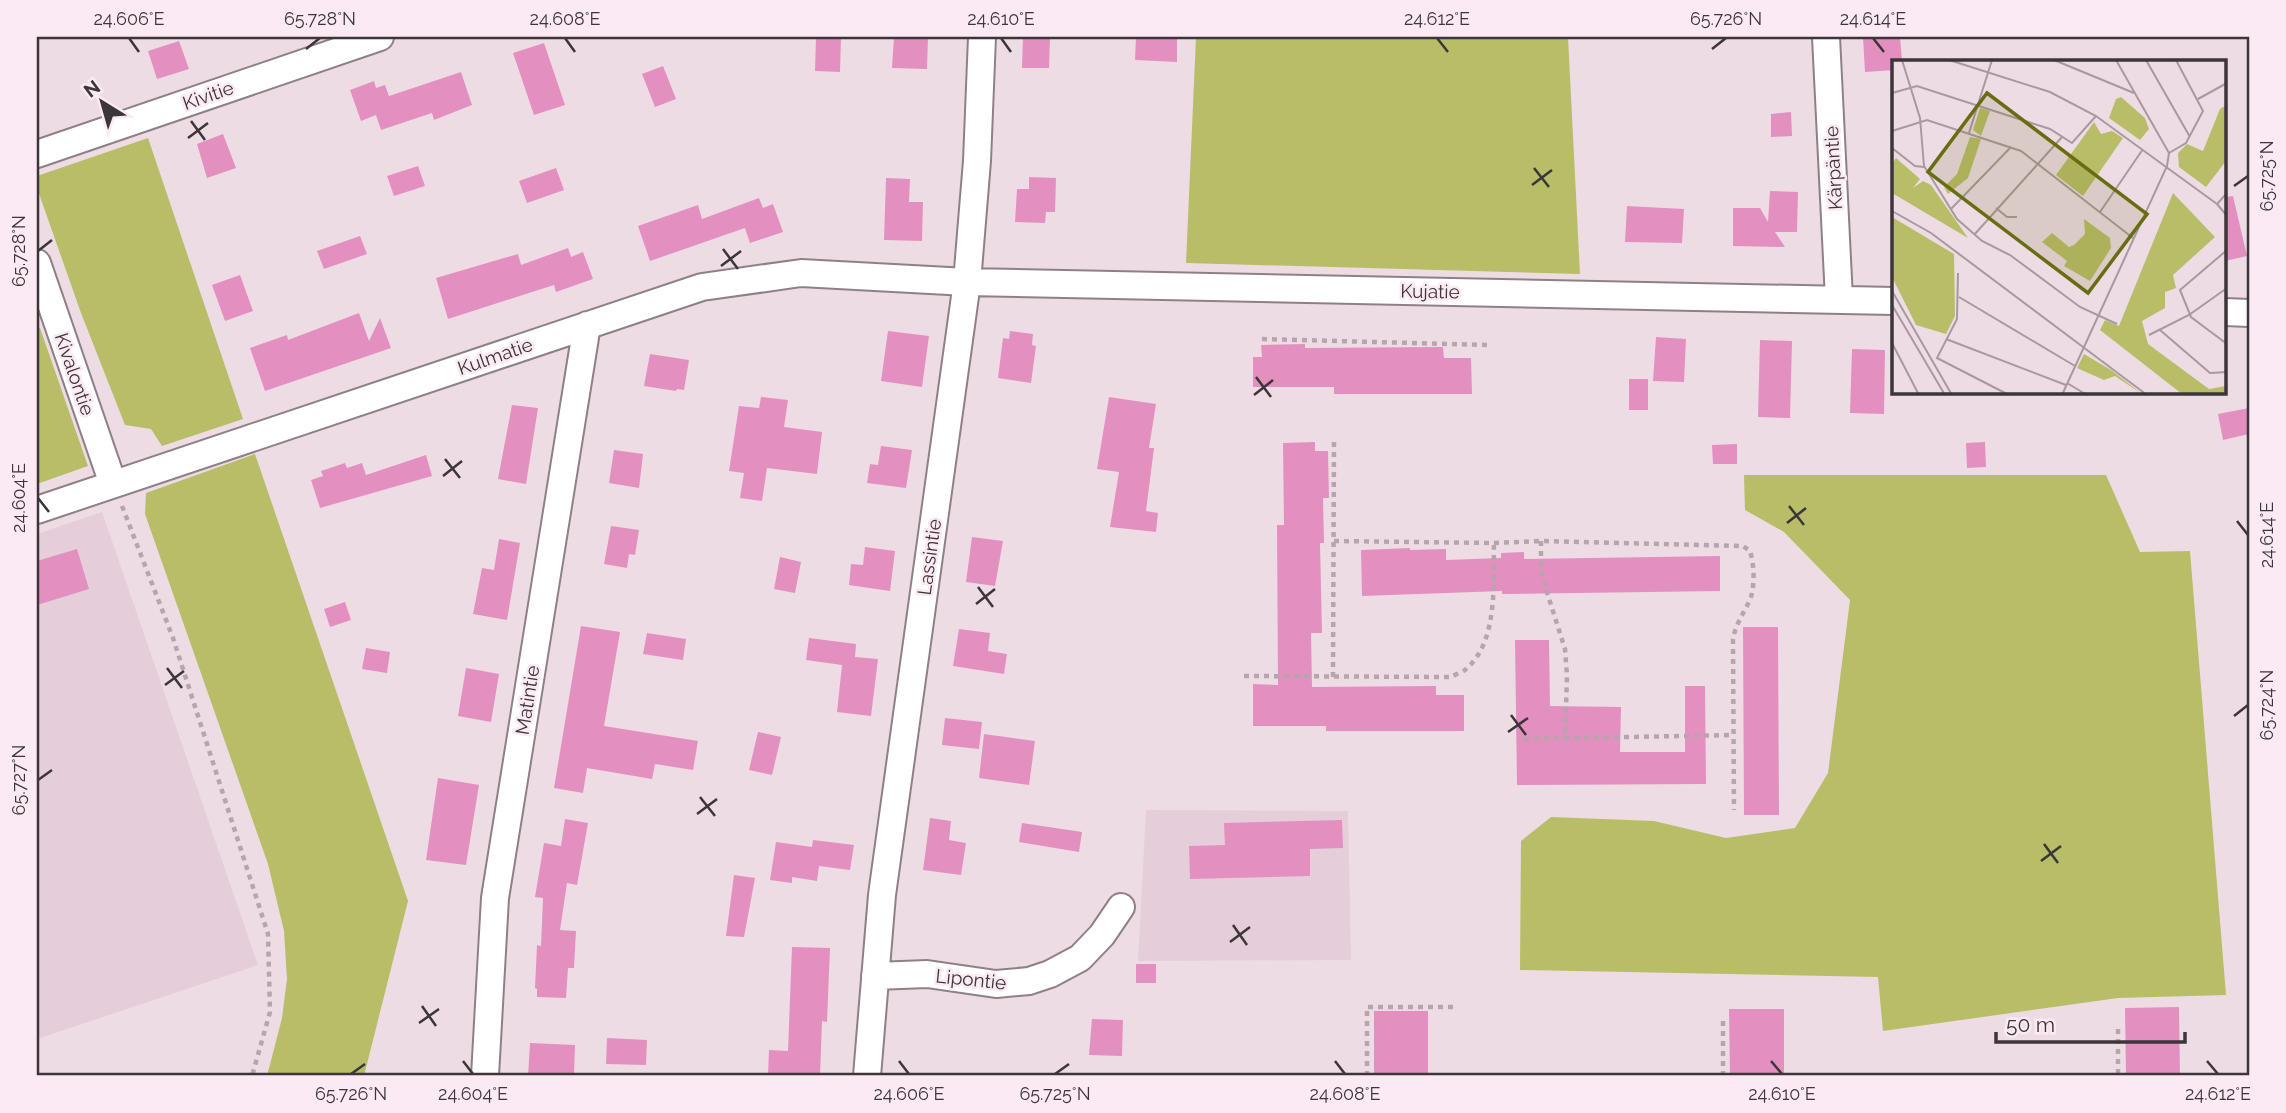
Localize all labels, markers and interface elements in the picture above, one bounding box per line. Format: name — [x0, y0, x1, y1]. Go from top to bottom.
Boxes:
text: 24.606°E — [93, 8, 165, 29]
text: 65.728°N — [284, 8, 356, 29]
text: 24.608°E — [530, 8, 600, 29]
text: 24.610°E — [967, 8, 1035, 29]
text: 24.612°E — [1404, 8, 1470, 29]
text: 65.726°N — [1690, 8, 1762, 29]
text: 24.614°E — [1840, 8, 1906, 29]
inset map — [1892, 60, 2226, 394]
north arrow — [66, 66, 136, 136]
text: N — [79, 75, 104, 102]
street label: Kivitie — [180, 76, 236, 114]
street label: Kärpäntie — [1820, 125, 1846, 211]
text: 65.725°N — [2256, 140, 2277, 212]
text: 65.728°N — [8, 215, 29, 287]
street label: Kujatie — [1400, 279, 1460, 303]
street label: Kivalontie — [51, 330, 99, 418]
street label: Kulmatie — [455, 333, 535, 379]
text: 24.604°E — [8, 463, 29, 533]
text: 24.614°E — [2256, 502, 2277, 568]
street label: Lassintie — [913, 518, 945, 596]
street label: Matintie — [511, 664, 543, 736]
text: 65.724°N — [2256, 670, 2277, 740]
text: 65.727°N — [8, 745, 29, 815]
street label: Lipontie — [935, 964, 1007, 994]
scale bar — [1996, 1001, 2184, 1045]
text: 50 m — [2006, 1012, 2055, 1037]
text: 65.726°N — [315, 1083, 387, 1104]
text: 24.604°E — [438, 1083, 508, 1104]
text: 24.606°E — [873, 1083, 945, 1104]
text: 65.725°N — [1019, 1083, 1091, 1104]
text: 24.608°E — [1310, 1083, 1380, 1104]
text: 24.610°E — [1748, 1083, 1816, 1104]
text: 24.612°E — [2185, 1083, 2251, 1104]

